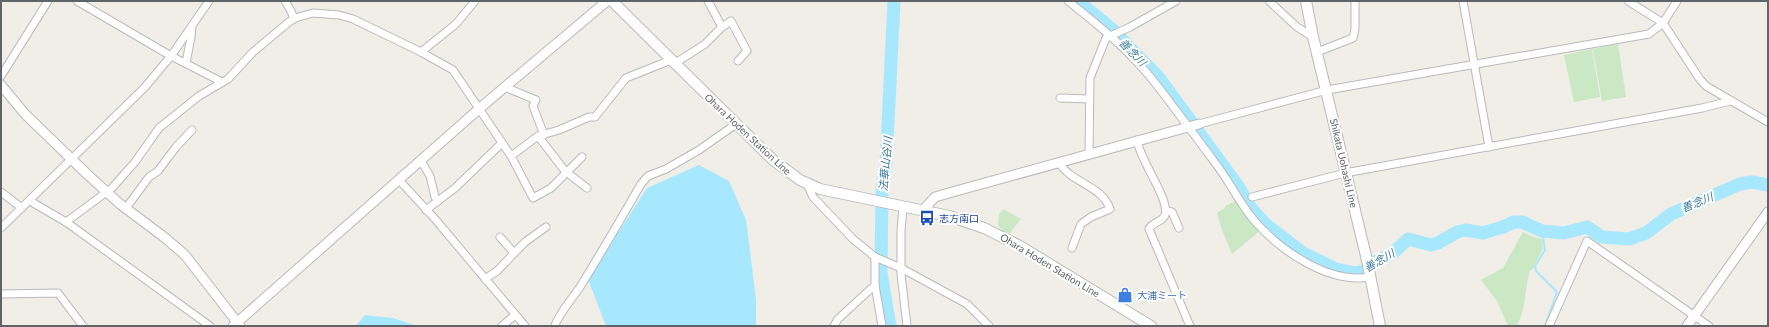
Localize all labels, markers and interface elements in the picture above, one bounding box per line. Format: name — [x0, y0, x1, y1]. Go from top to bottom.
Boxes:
water label: 善念川 — [1117, 36, 1150, 69]
street label: Ohara Hoden Station Line — [702, 91, 794, 177]
street label: Shikata Uohashi Line — [1328, 117, 1360, 209]
water label: 法華山谷川 — [876, 135, 894, 192]
water label: 善念川 — [1679, 189, 1716, 214]
bus stop icon: 志方南口 — [918, 209, 936, 227]
place label: 志方南口 — [939, 212, 979, 224]
street label: Ohara Hoden Station Line — [998, 231, 1102, 299]
water label: 善念川 — [1361, 246, 1397, 274]
shop icon: 大浦ミート — [1116, 286, 1134, 304]
place label: 大浦ミート — [1137, 289, 1187, 301]

